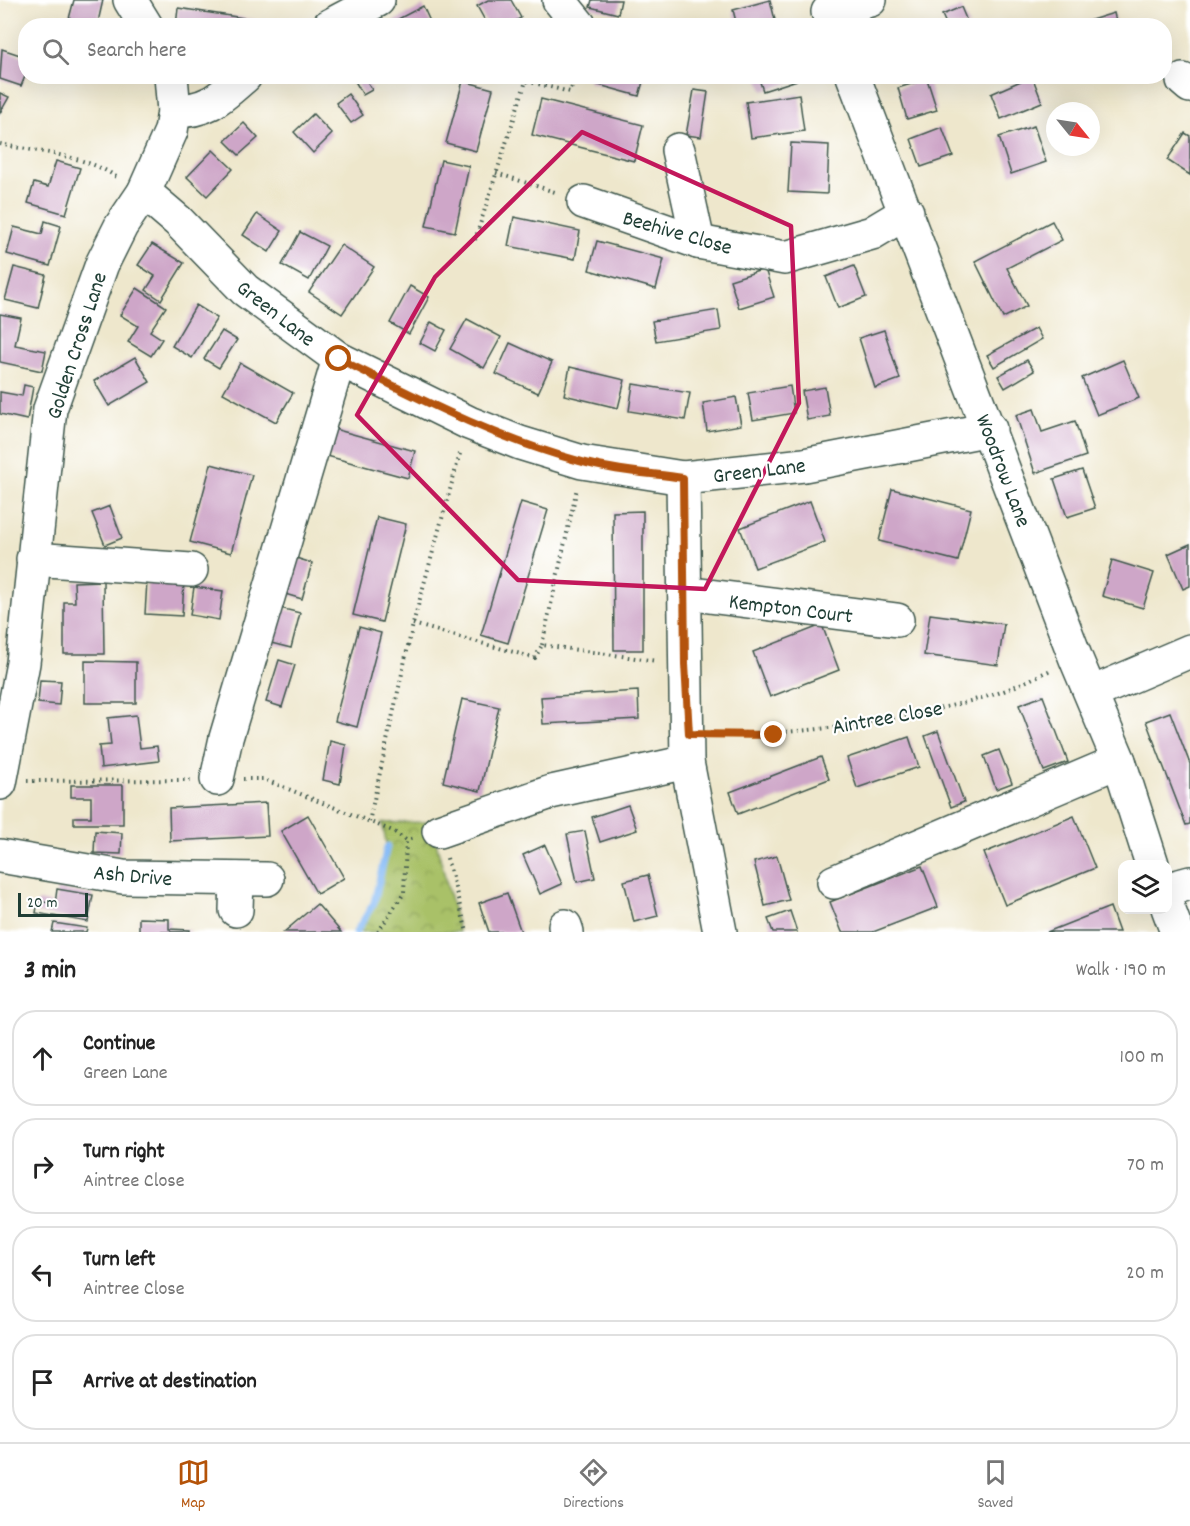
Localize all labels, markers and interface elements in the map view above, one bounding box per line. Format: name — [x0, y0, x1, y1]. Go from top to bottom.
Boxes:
search box — [18, 18, 1172, 84]
icon: search — [39, 35, 72, 68]
text: Search here — [87, 36, 186, 67]
north arrow — [1046, 102, 1100, 156]
street label: Beehive Close — [619, 204, 735, 265]
street label: Golden Cross Lane — [40, 269, 117, 424]
street label: Green Lane — [229, 274, 321, 356]
route start — [325, 345, 351, 371]
street label: Woodrow Lane — [966, 410, 1038, 532]
street label: Green Lane — [711, 451, 807, 494]
street label: Kempton Court — [727, 587, 854, 633]
street label: Aintree Close — [830, 694, 945, 744]
route end — [760, 721, 786, 747]
street label: Ash Drive — [92, 859, 173, 896]
map controls — [1118, 860, 1172, 914]
button: layers — [1118, 860, 1172, 914]
scale bar — [18, 890, 88, 918]
text: 20 m — [27, 892, 57, 915]
text: 3 min — [24, 953, 76, 990]
text: Walk · 190 m — [1076, 957, 1166, 985]
text: Continue — [83, 1029, 155, 1060]
icon: ahead — [26, 1042, 59, 1075]
text: 100 m — [1120, 1044, 1164, 1072]
text: Green Lane — [83, 1060, 168, 1088]
text: Turn right — [83, 1137, 165, 1168]
icon: right — [26, 1150, 59, 1183]
text: 70 m — [1127, 1152, 1164, 1180]
text: Aintree Close — [83, 1168, 185, 1196]
text: Turn left — [83, 1245, 155, 1276]
icon: left — [26, 1258, 59, 1291]
text: 20 m — [1126, 1260, 1164, 1288]
text: Aintree Close — [83, 1276, 185, 1304]
icon: arrive — [26, 1366, 59, 1399]
text: Arrive at destination — [83, 1367, 257, 1398]
tab: Map — [177, 1456, 210, 1515]
tab: Directions — [563, 1456, 624, 1515]
tab: Saved — [977, 1456, 1013, 1515]

